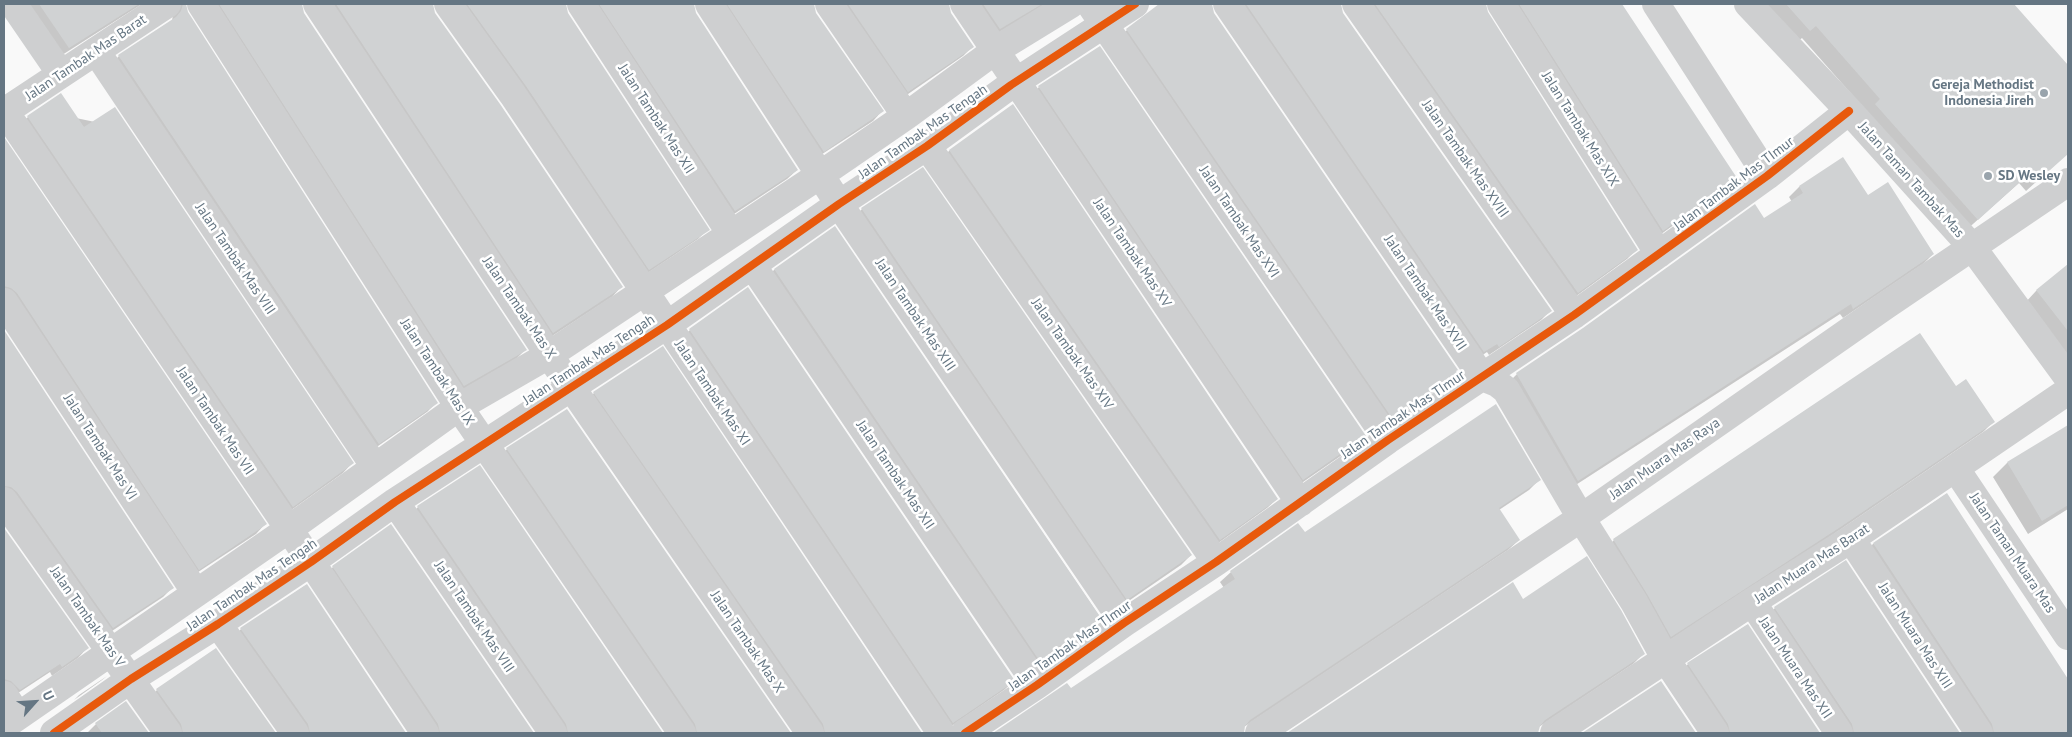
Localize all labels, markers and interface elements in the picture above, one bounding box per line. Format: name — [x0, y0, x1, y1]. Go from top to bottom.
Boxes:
street label: Jalan Tambak Mas Barat — [22, 11, 150, 105]
street label: Jalan Tambak Mas XII — [614, 61, 698, 177]
street label: Jalan Tambak Mas XIX — [1538, 69, 1622, 189]
place label: Gereja Methodist Indonesia Jireh — [1932, 77, 2034, 110]
street label: Jalan Tambak Mas Tengah — [855, 81, 991, 183]
marker: Gereja Methodist Indonesia Jireh — [2038, 87, 2050, 99]
street label: Jalan Tambak Mas XVIII — [1418, 97, 1512, 221]
street label: Jalan Taman Tambak Mas — [1855, 119, 1967, 241]
street label: Jalan Tambak Mas TImur — [1671, 133, 1797, 235]
street label: Jalan Tambak Mas XVI — [1195, 163, 1283, 281]
place label: SD Wesley — [1998, 168, 2060, 184]
marker: SD Wesley — [1982, 170, 1994, 182]
street label: Jalan Tambak Mas XV — [1089, 196, 1175, 310]
street label: Jalan Tambak Mas VIII — [191, 200, 279, 318]
street label: Jalan Tambak Mas XVII — [1380, 232, 1470, 354]
street label: Jalan Tambak Mas X — [479, 254, 559, 362]
street label: Jalan Tambak Mas XIII — [871, 256, 959, 374]
street label: Jalan Tambak Mas XIV — [1027, 295, 1117, 413]
street label: Jalan Tambak Mas Tengah — [520, 311, 658, 409]
street label: Jalan Tambak Mas IX — [396, 316, 478, 428]
street label: Jalan Tambak Mas XI — [671, 337, 753, 449]
street label: Jalan Tambak Mas VII — [173, 364, 257, 478]
street label: Jalan Tambak Mas TImur — [1338, 367, 1468, 463]
street label: Jalan Tambak Mas VI — [60, 391, 140, 503]
street label: Jalan Muara Mas Raya — [1607, 415, 1723, 503]
street label: Jalan Tambak Mas XII — [852, 417, 938, 533]
street label: Jalan Taman Muara Mas — [1966, 490, 2058, 616]
street label: Jalan Muara Mas Barat — [1751, 521, 1873, 607]
street label: Jalan Tambak Mas Tengah — [184, 535, 320, 635]
street label: Jalan Tambak Mas VIII — [430, 558, 518, 676]
street label: Jalan Tambak Mas V — [46, 564, 128, 670]
street label: Jalan Muara Mas XIII — [1874, 580, 1956, 692]
street label: Jalan Tambak Mas X — [707, 588, 787, 696]
street label: Jalan Tambak Mas TImur — [1005, 597, 1135, 695]
street label: Jalan Muara Mas XII — [1755, 614, 1835, 722]
north arrow — [10, 677, 60, 727]
text: U — [38, 688, 58, 703]

